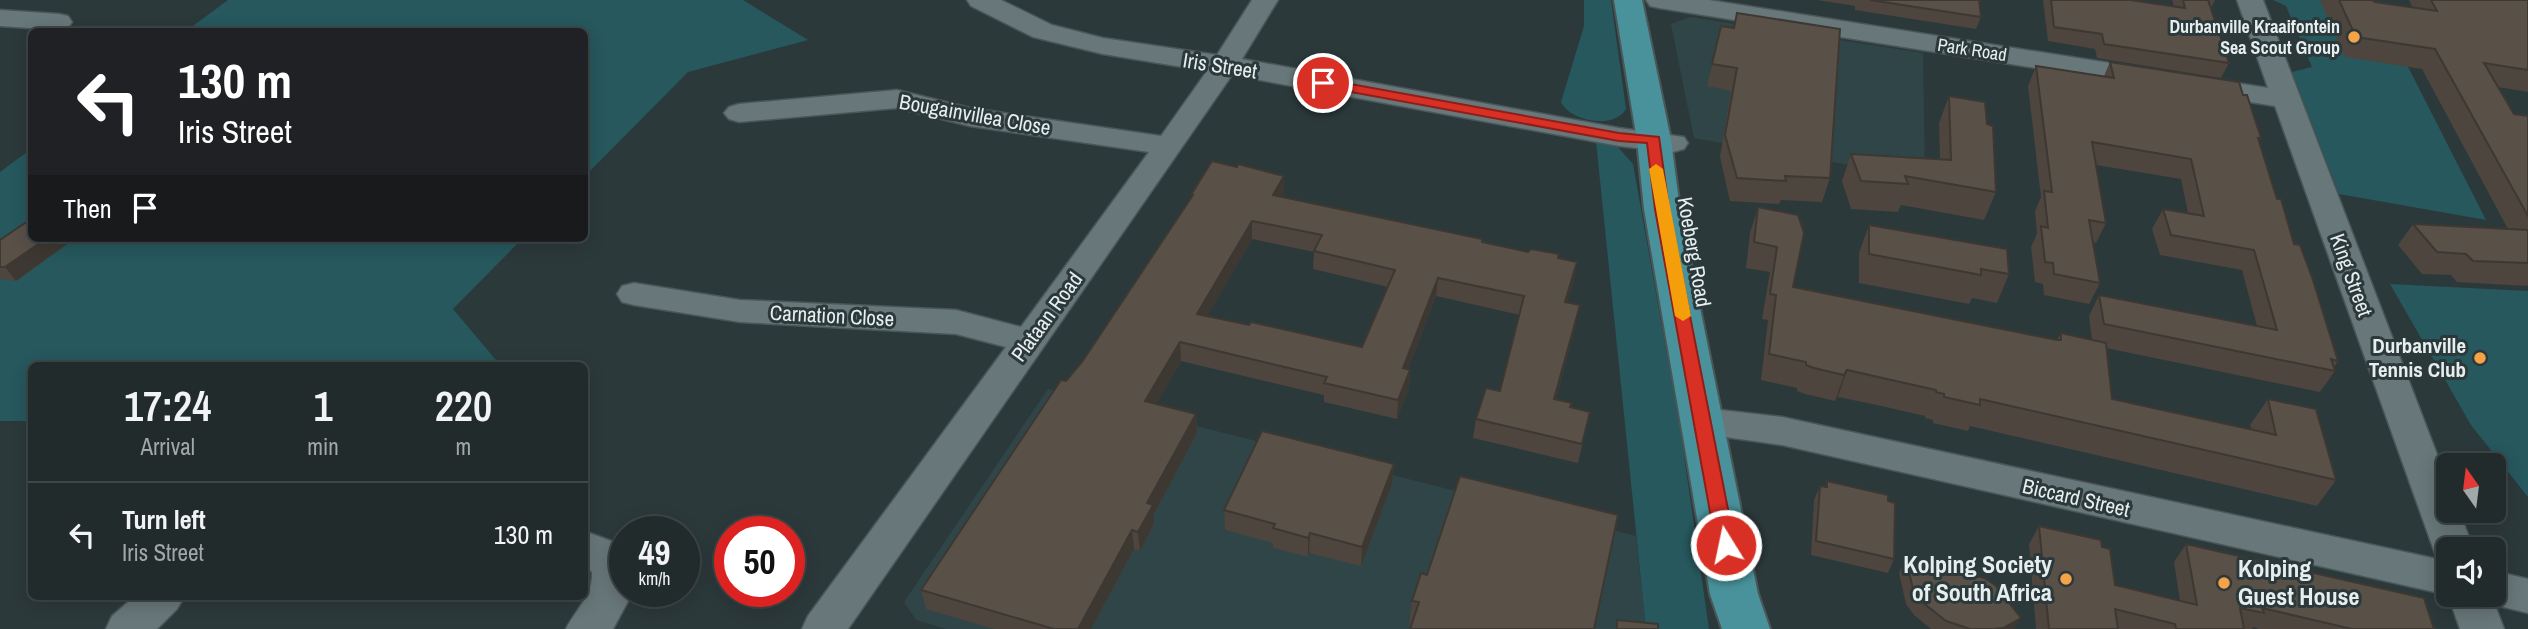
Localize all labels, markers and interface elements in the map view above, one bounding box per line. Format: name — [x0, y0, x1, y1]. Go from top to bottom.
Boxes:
place label: Durbanville Kraaifontein Sea Scout Group — [2169, 14, 2340, 60]
marker: Durbanville Kraaifontein Sea Scout Group — [2346, 29, 2362, 45]
street label: Park Road — [1936, 32, 2008, 67]
street label: Iris Street — [1181, 45, 1259, 86]
text: 130 m — [178, 47, 292, 113]
pin — [1293, 53, 1353, 113]
icon: left — [63, 56, 154, 147]
icon: arrive — [1304, 64, 1342, 102]
street label: Bougainvillea Close — [897, 87, 1053, 142]
text: Iris Street — [178, 110, 292, 153]
icon: arrive — [126, 189, 164, 227]
text: Then — [63, 191, 112, 226]
street label: Koeberg Road — [1671, 195, 1718, 309]
street label: King Street — [2323, 229, 2380, 320]
street label: Plataan Road — [1004, 266, 1089, 367]
street label: Carnation Close — [769, 298, 895, 333]
place label: Durbanville Tennis Club — [2369, 331, 2466, 384]
marker: Durbanville Tennis Club — [2472, 350, 2488, 366]
text: 17:24 — [124, 378, 211, 434]
text: 1 — [313, 378, 333, 434]
text: 220 — [435, 378, 492, 434]
text: Arrival — [140, 431, 195, 462]
text: min — [307, 431, 339, 462]
text: m — [456, 431, 471, 462]
north arrow — [2436, 453, 2506, 523]
map controls — [2436, 453, 2506, 607]
street label: Biccard Street — [2020, 471, 2133, 524]
text: Turn left — [122, 502, 206, 537]
position arrow — [1689, 508, 1763, 582]
icon: left — [63, 516, 101, 554]
speed limit sign: 50 — [714, 516, 805, 607]
text: 130 m — [494, 517, 553, 552]
text: 49 — [639, 529, 670, 576]
text: Iris Street — [122, 537, 204, 568]
button: sound — [2436, 537, 2506, 607]
place label: Kolping Society of South Africa — [1903, 548, 2052, 608]
place label: Kolping Guest House — [2238, 552, 2359, 612]
text: km/h — [639, 566, 671, 591]
marker: Kolping Society of South Africa — [2058, 571, 2074, 587]
marker: Kolping Guest House — [2216, 575, 2232, 591]

